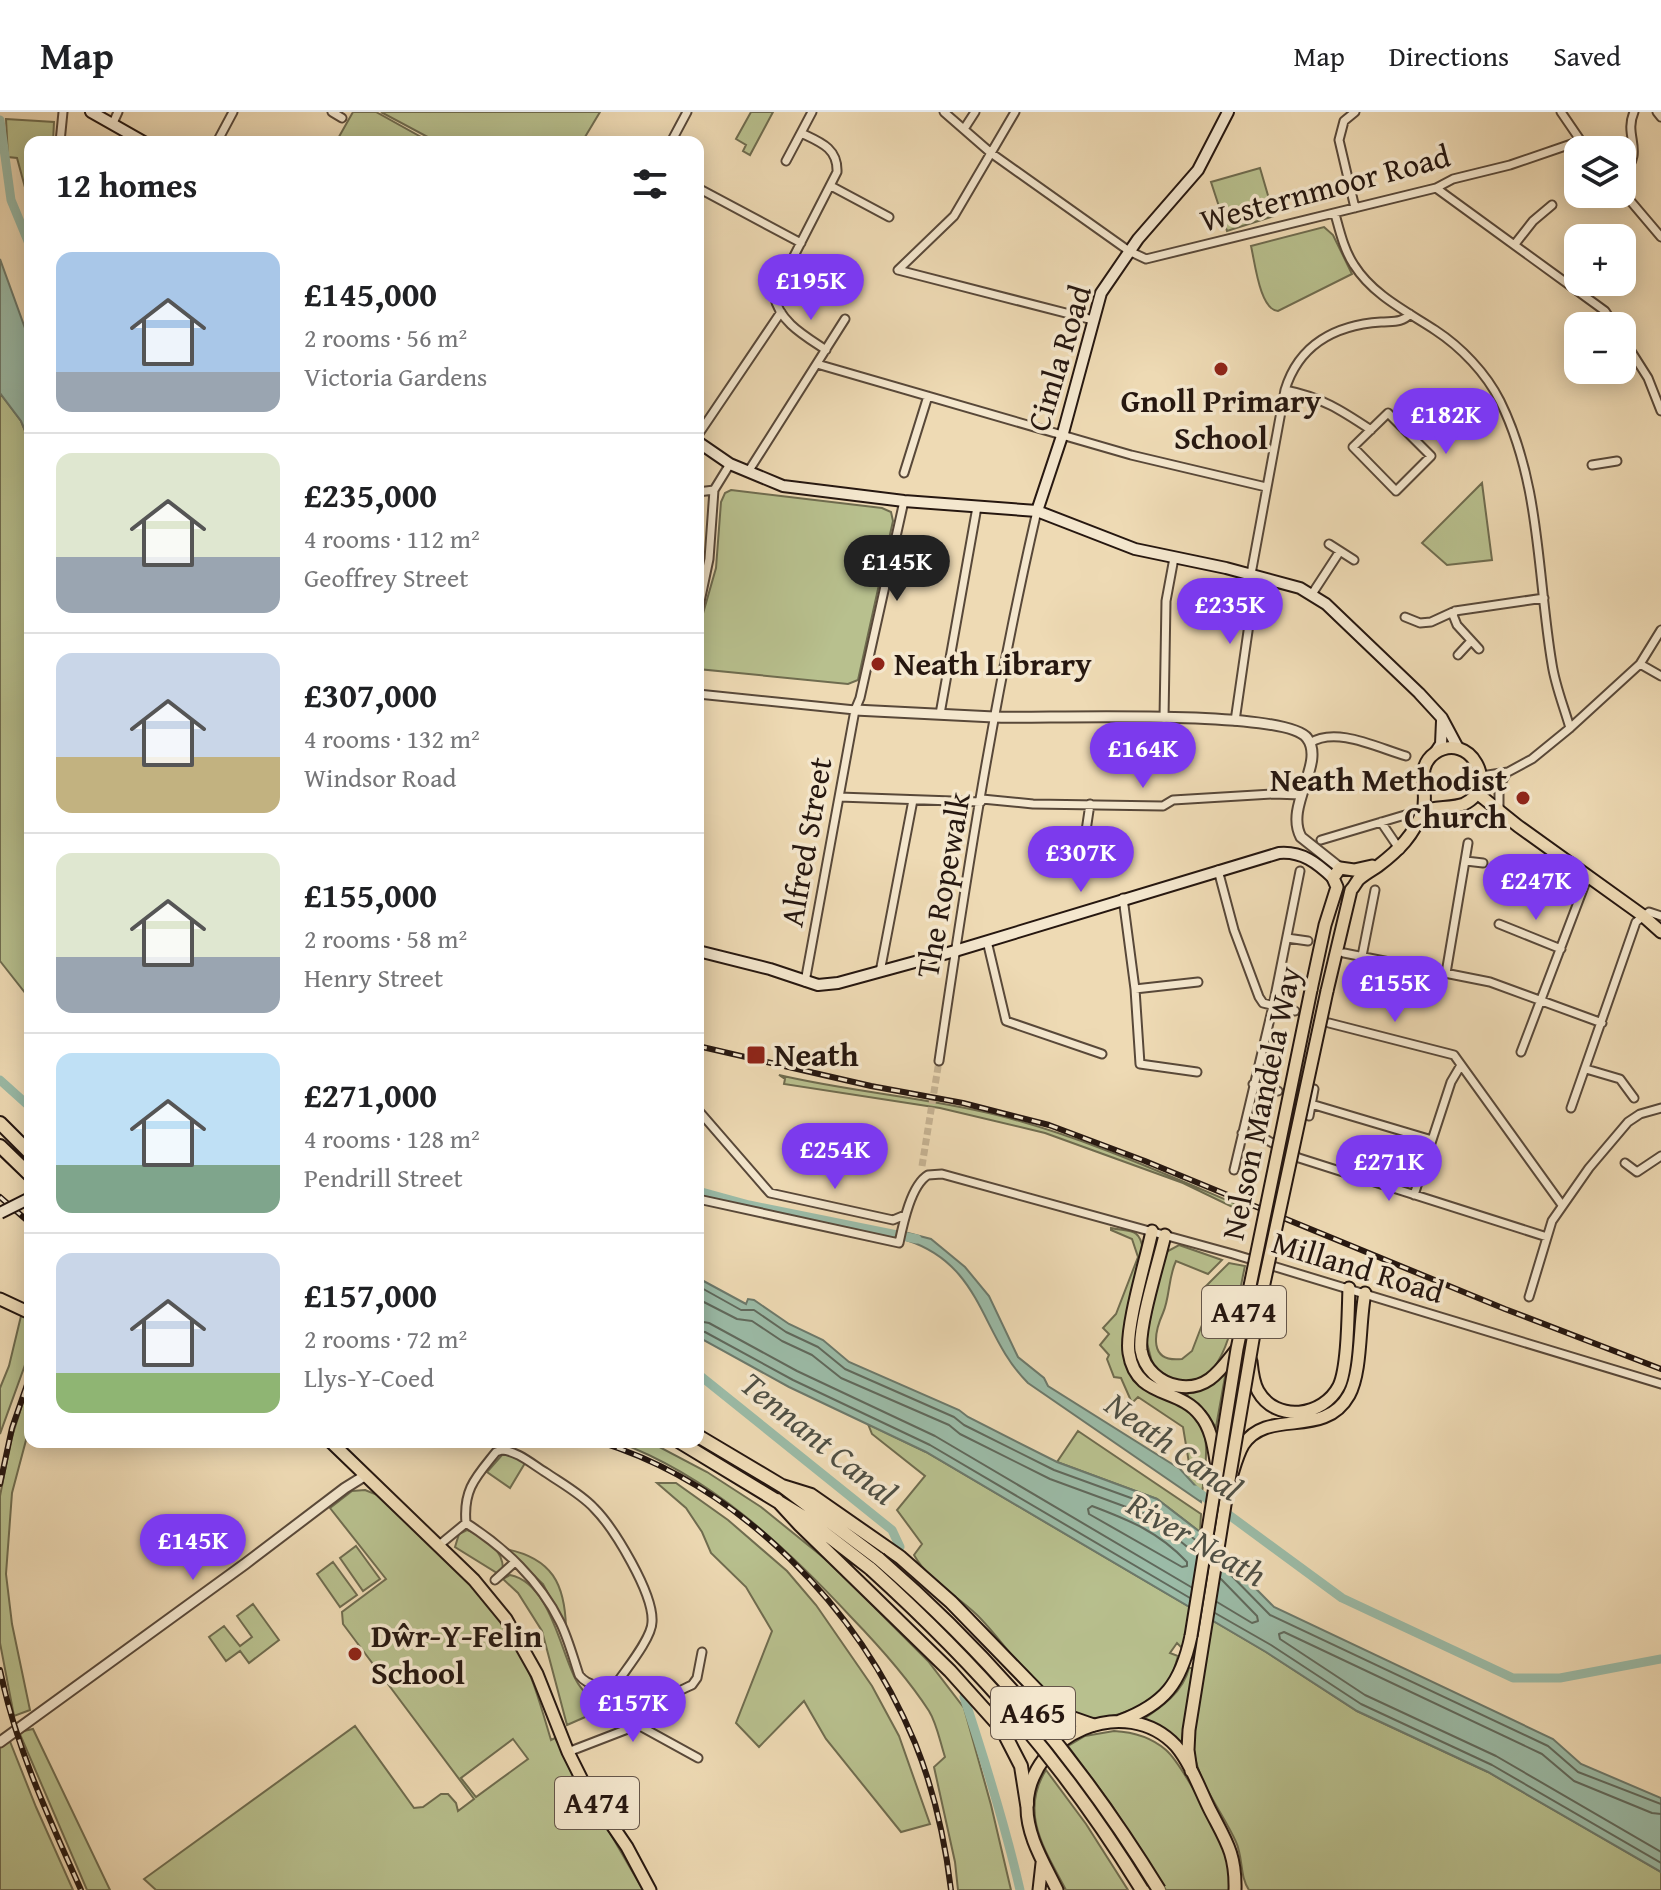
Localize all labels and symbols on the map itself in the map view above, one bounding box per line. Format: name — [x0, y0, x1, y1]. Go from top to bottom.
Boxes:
street label: Westernmoor Road — [1195, 132, 1455, 243]
pin: £195K — [755, 254, 867, 322]
street label: Cimla Road — [1014, 279, 1103, 437]
marker: Gnoll Primary School — [1212, 360, 1230, 378]
place label: Gnoll Primary School — [1121, 377, 1322, 461]
pin: £182K — [1390, 388, 1502, 456]
pin: £145K — [841, 535, 953, 603]
pin: £235K — [1174, 578, 1286, 646]
place label: Neath Library — [894, 640, 1092, 687]
marker: Neath Library — [869, 655, 887, 673]
pin: £164K — [1087, 722, 1199, 790]
street label: Alfred Street — [767, 753, 844, 930]
place label: Neath Methodist Church — [1270, 756, 1507, 840]
street label: The Ropewalk — [903, 788, 982, 981]
marker: Neath Methodist Church — [1514, 789, 1532, 807]
pin: £307K — [1025, 826, 1137, 894]
pin: £247K — [1480, 854, 1592, 922]
pin: £155K — [1339, 956, 1451, 1024]
street label: Nelson Mandela Way — [1209, 962, 1312, 1244]
place label: Neath — [774, 1031, 859, 1078]
marker: Neath — [745, 1044, 767, 1066]
pin: £254K — [779, 1123, 891, 1191]
pin: £271K — [1333, 1135, 1445, 1203]
street label: Milland Road — [1266, 1218, 1450, 1315]
road number: A474 — [1202, 1286, 1286, 1338]
water label: Tennant Canal — [731, 1359, 908, 1516]
water label: Neath Canal — [1095, 1379, 1253, 1512]
water label: River Neath — [1118, 1479, 1276, 1598]
pin: £145K — [137, 1514, 249, 1582]
place label: Dŵr-Y-Felin School — [371, 1612, 542, 1696]
marker: Dŵr-Y-Felin School — [346, 1645, 364, 1663]
pin: £157K — [577, 1676, 689, 1744]
road number: A465 — [991, 1687, 1075, 1739]
road number: A474 — [555, 1777, 639, 1829]

